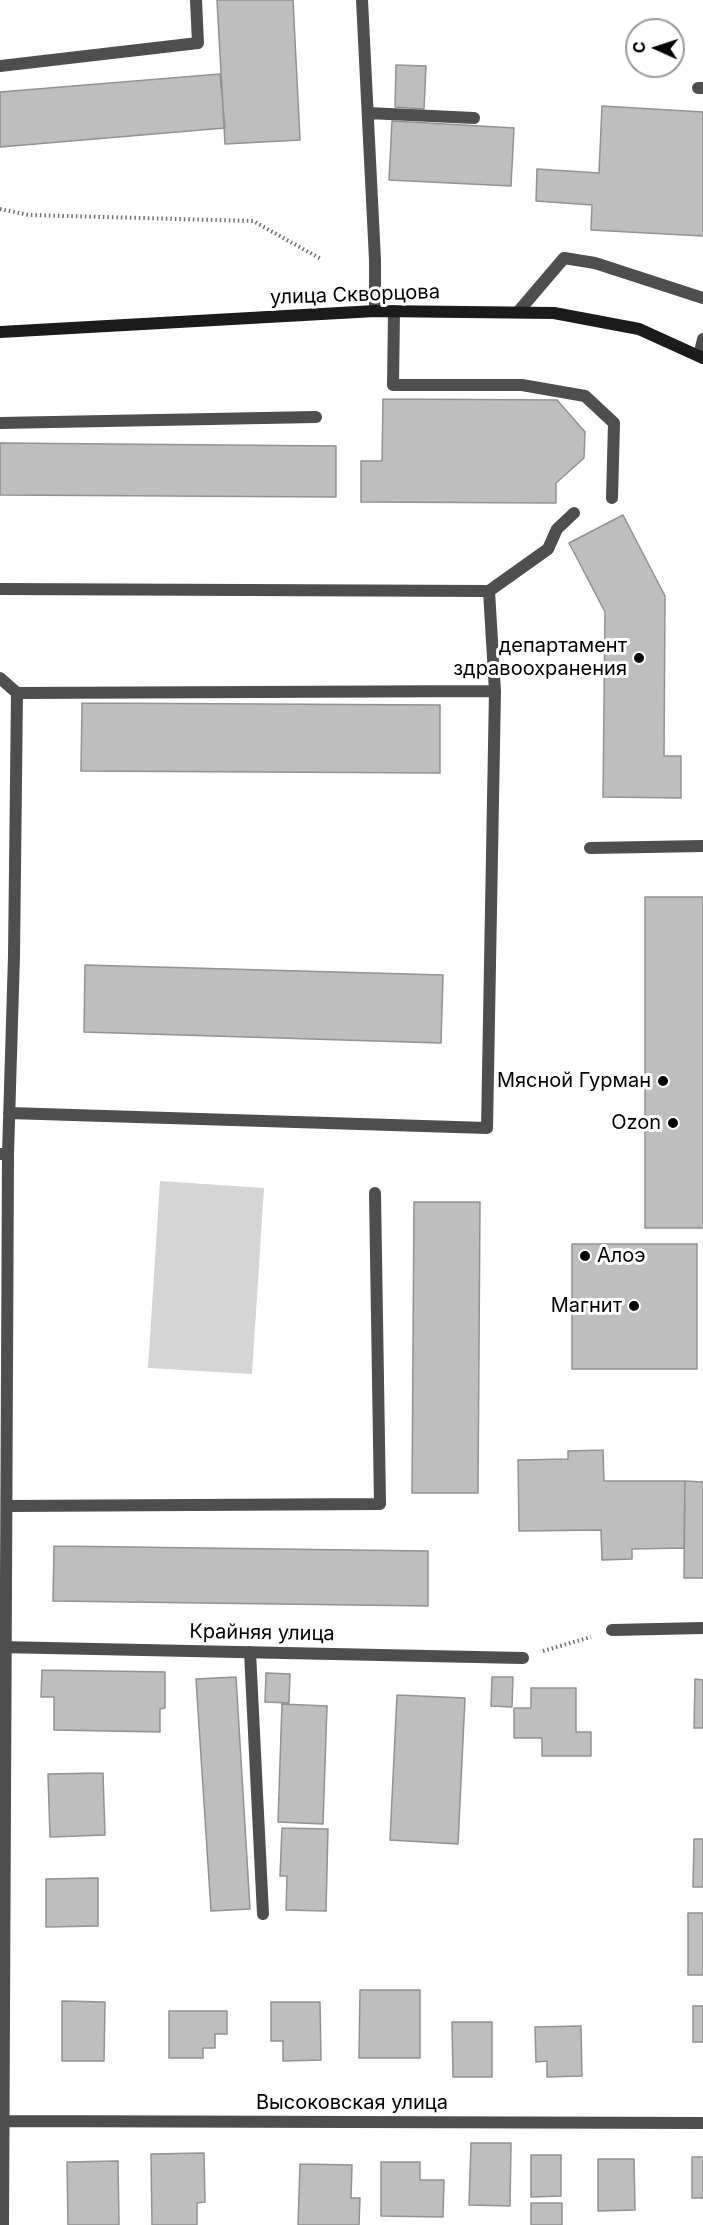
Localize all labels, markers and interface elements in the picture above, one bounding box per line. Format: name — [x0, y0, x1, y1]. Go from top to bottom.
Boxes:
north arrow — [625, 18, 685, 78]
text: С — [629, 41, 649, 54]
street label: улица Скворцова — [270, 280, 440, 310]
place label: департамент здравоохранения — [453, 634, 627, 681]
marker: департамент здравоохранения — [632, 651, 646, 665]
place label: Мясной Гурман — [497, 1069, 651, 1093]
marker: Мясной Гурман — [656, 1074, 670, 1088]
place label: Ozon — [611, 1111, 661, 1135]
marker: Ozon — [666, 1116, 680, 1130]
place label: Алоэ — [597, 1244, 646, 1268]
marker: Алоэ — [578, 1249, 592, 1263]
place label: Магнит — [551, 1294, 622, 1318]
marker: Магнит — [627, 1299, 641, 1313]
street label: Крайняя улица — [189, 1620, 335, 1646]
street label: Высоковская улица — [256, 2091, 448, 2115]

